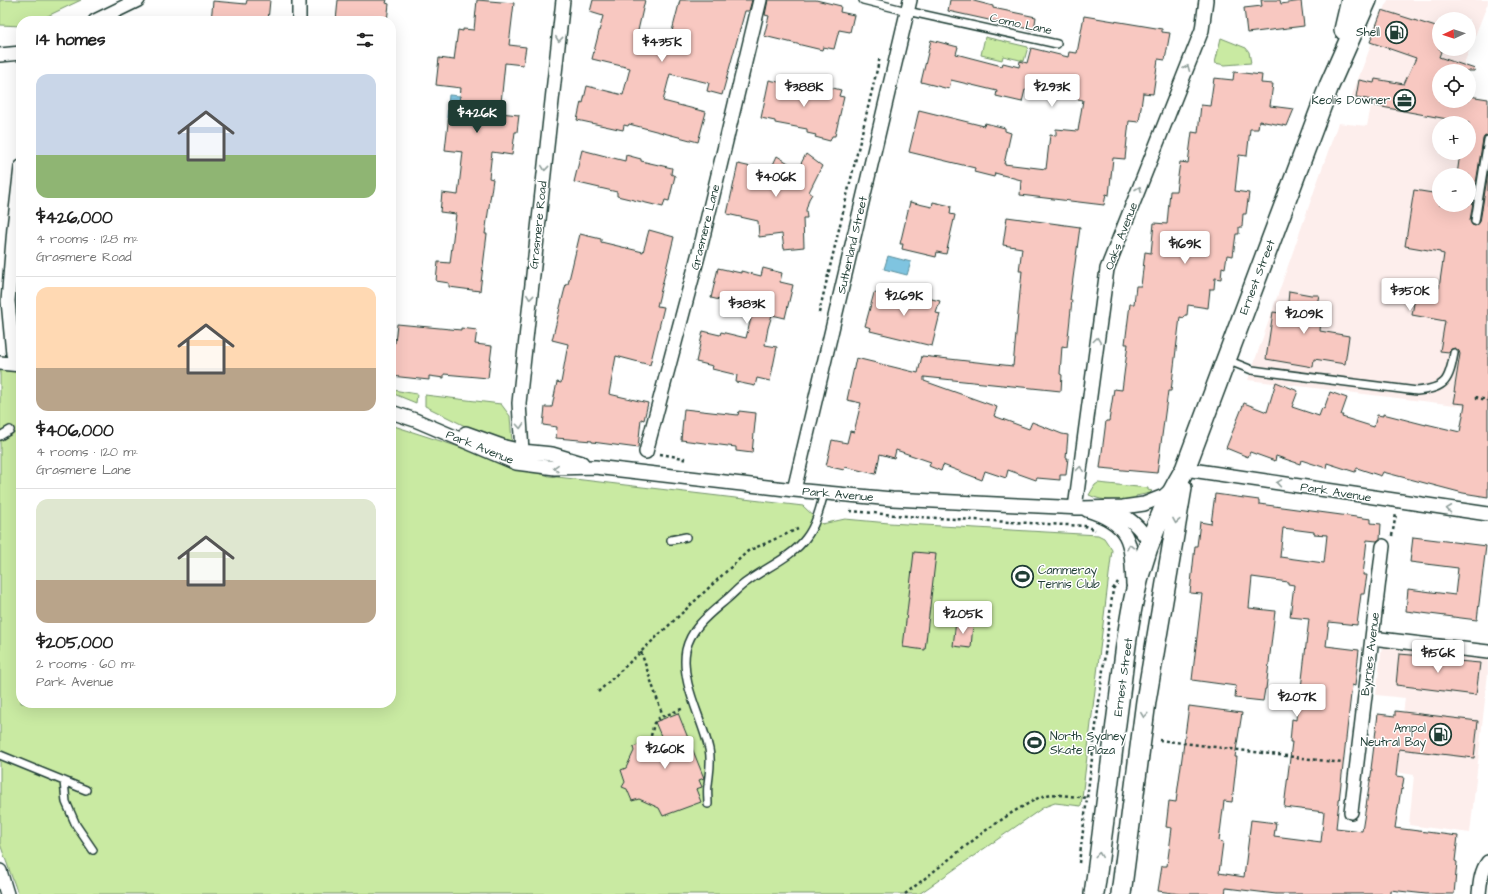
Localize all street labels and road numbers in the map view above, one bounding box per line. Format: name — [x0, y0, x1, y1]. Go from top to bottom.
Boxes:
street label: Como Lane — [988, 10, 1054, 39]
street label: Grasmere Road — [525, 180, 552, 270]
street label: Grasmere Lane — [687, 182, 724, 272]
street label: Sutherland Street — [833, 194, 872, 296]
street label: Oaks Avenue — [1101, 199, 1142, 273]
street label: Ernest Street — [1235, 237, 1280, 317]
street label: Park Avenue — [443, 426, 517, 469]
street label: Park Avenue — [1299, 479, 1373, 507]
street label: Park Avenue — [802, 483, 875, 506]
street label: Byrnes Avenue — [1357, 611, 1385, 697]
street label: Ernest Street — [1110, 637, 1137, 717]

